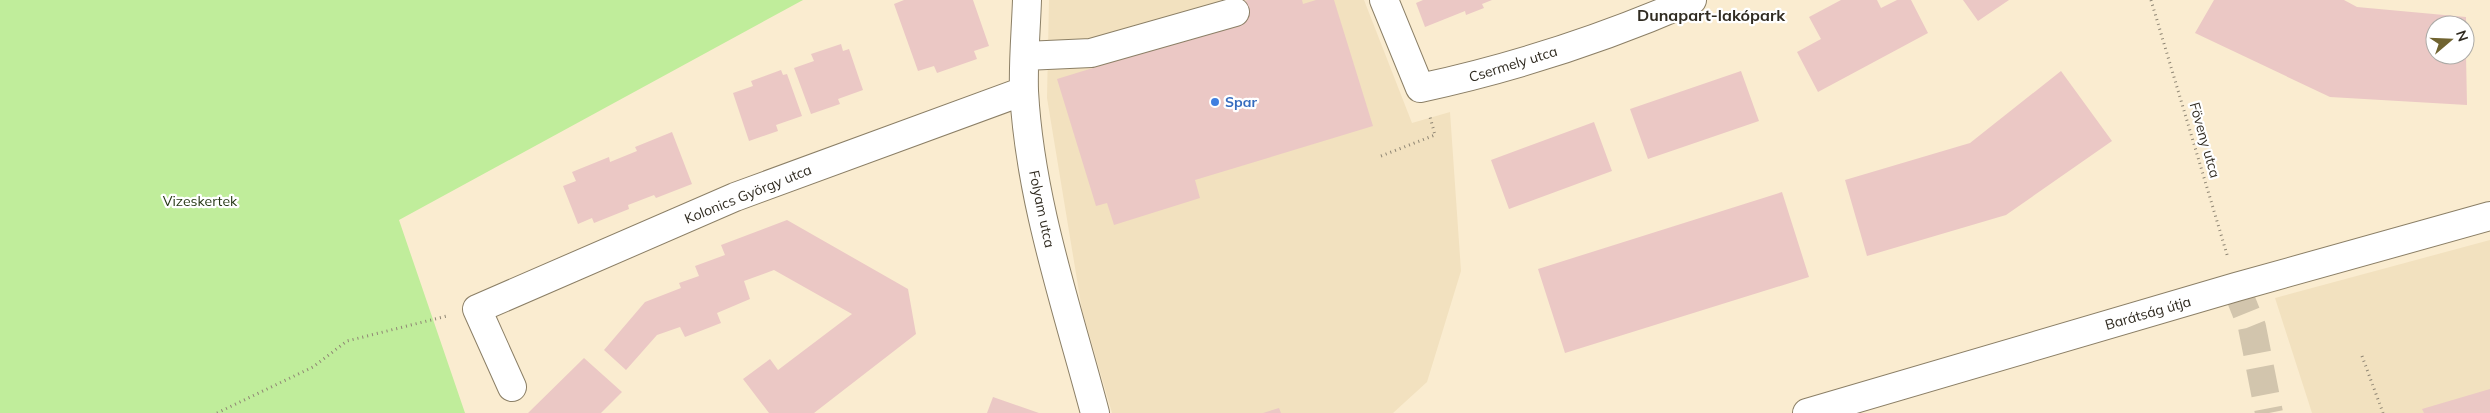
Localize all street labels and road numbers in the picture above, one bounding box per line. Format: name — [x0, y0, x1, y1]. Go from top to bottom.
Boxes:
street label: Csermely utca — [1467, 42, 1559, 86]
street label: Föveny utca — [2186, 100, 2224, 180]
street label: Kolonics György utca — [682, 160, 814, 228]
street label: Folyam utca — [1025, 169, 1059, 249]
street label: Barátság útja — [2103, 292, 2193, 334]

